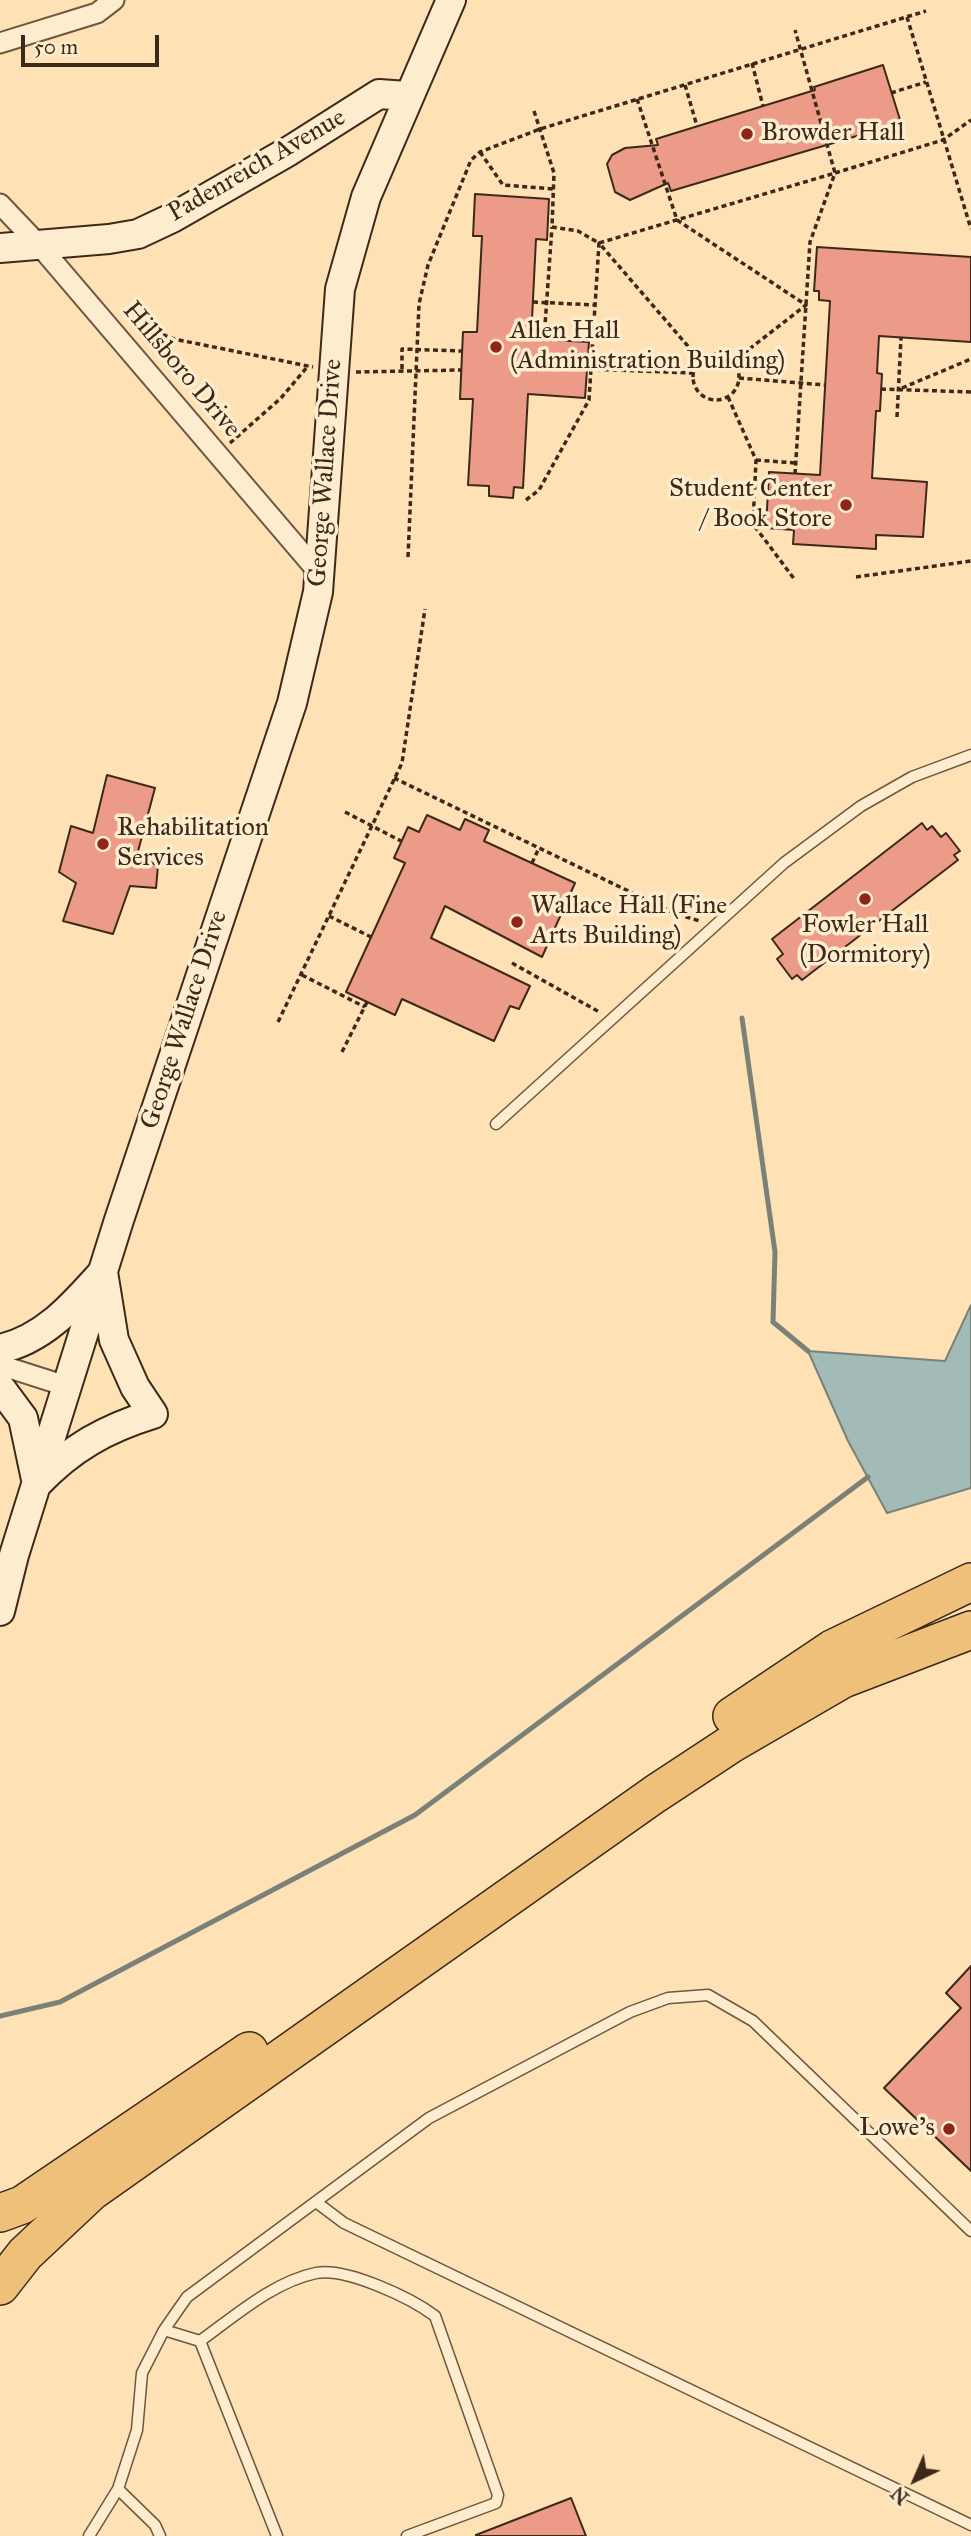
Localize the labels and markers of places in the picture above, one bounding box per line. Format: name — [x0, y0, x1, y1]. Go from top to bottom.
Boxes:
place label: Browder Hall — [761, 118, 905, 150]
marker: Browder Hall — [739, 126, 755, 142]
place label: Allen Hall (Administration Building) — [510, 316, 785, 378]
marker: Allen Hall (Administration Building) — [488, 339, 504, 355]
place label: Student Center / Book Store — [669, 474, 832, 536]
marker: Student Center / Book Store — [838, 497, 854, 513]
place label: Rehabilitation Services — [117, 813, 269, 874]
marker: Rehabilitation Services — [95, 836, 111, 852]
place label: Wallace Hall (Fine Arts Building) — [531, 891, 727, 953]
marker: Fowler Hall (Dormitory) — [857, 891, 873, 907]
place label: Fowler Hall (Dormitory) — [799, 910, 931, 972]
marker: Wallace Hall (Fine Arts Building) — [509, 914, 525, 930]
place label: Lowe's — [859, 2113, 935, 2145]
marker: Lowe's — [941, 2121, 957, 2137]

